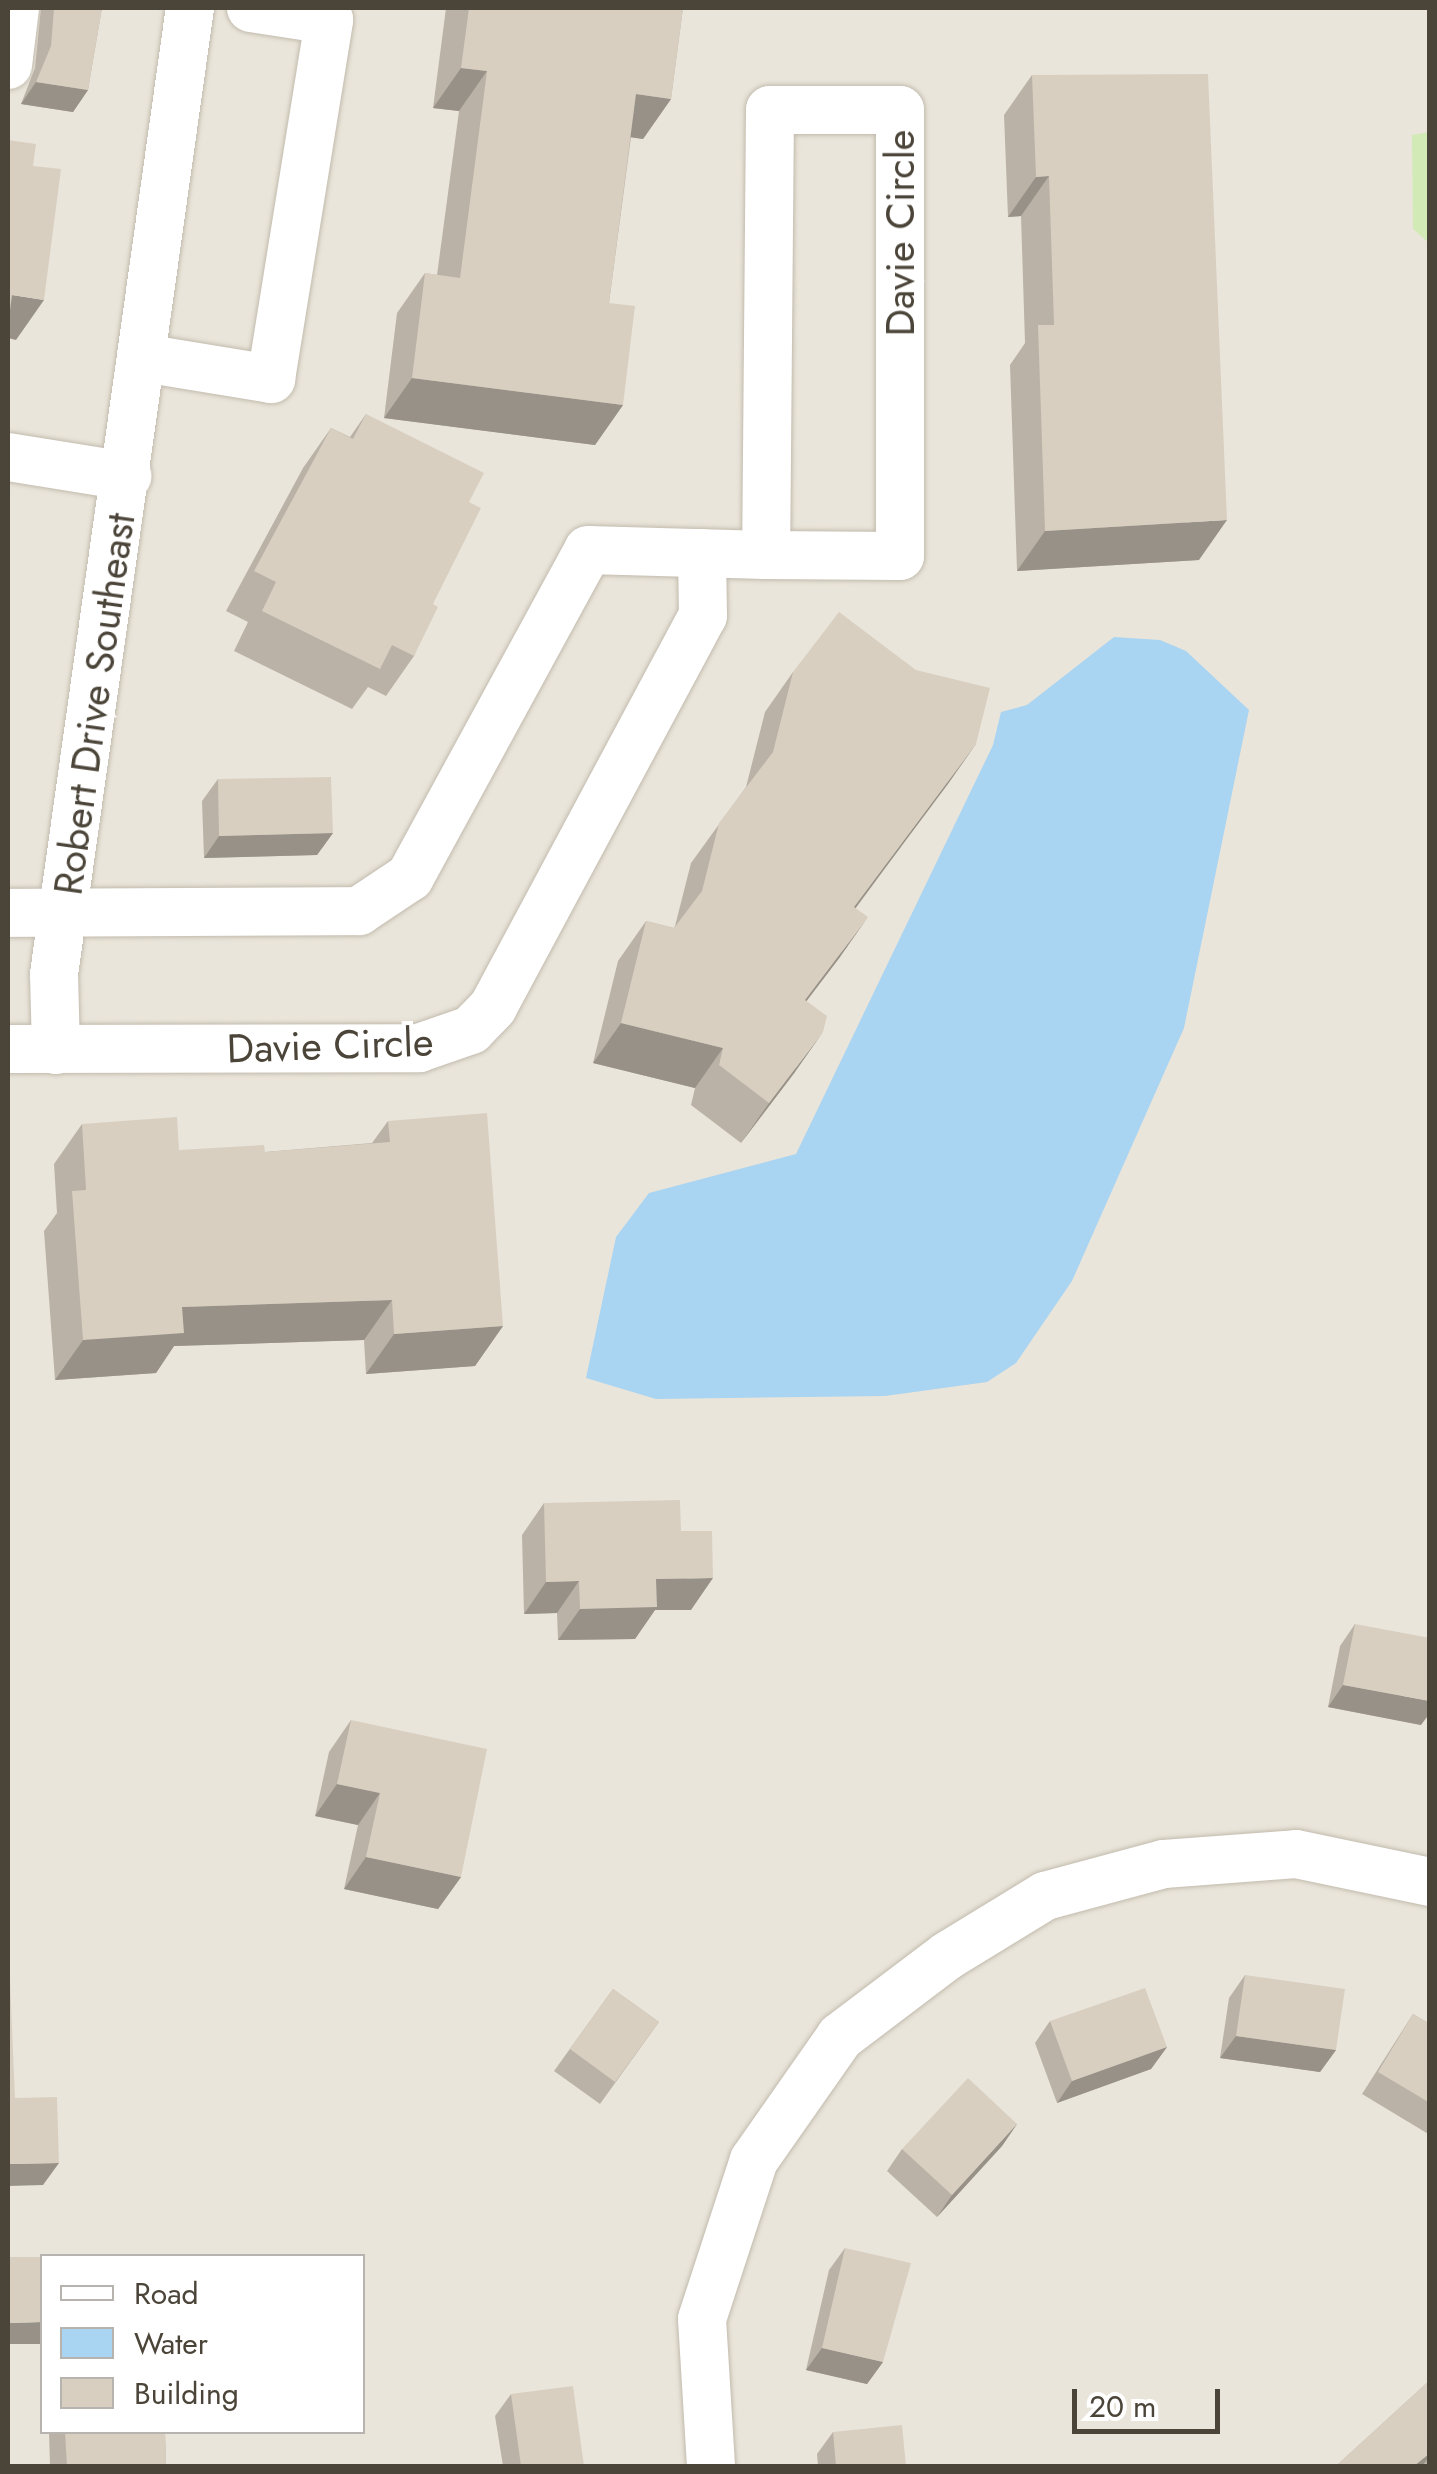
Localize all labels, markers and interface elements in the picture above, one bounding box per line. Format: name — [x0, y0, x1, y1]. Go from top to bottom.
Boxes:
street label: Davie Circle — [876, 130, 924, 336]
street label: Robert Drive Southeast — [43, 510, 145, 898]
street label: Davie Circle — [226, 1017, 434, 1073]
legend — [40, 2254, 365, 2434]
text: Road — [134, 2272, 199, 2315]
text: Water — [134, 2322, 208, 2365]
scale bar — [1077, 2369, 1224, 2431]
text: Building — [134, 2372, 239, 2415]
text: 20 m — [1089, 2385, 1156, 2428]

